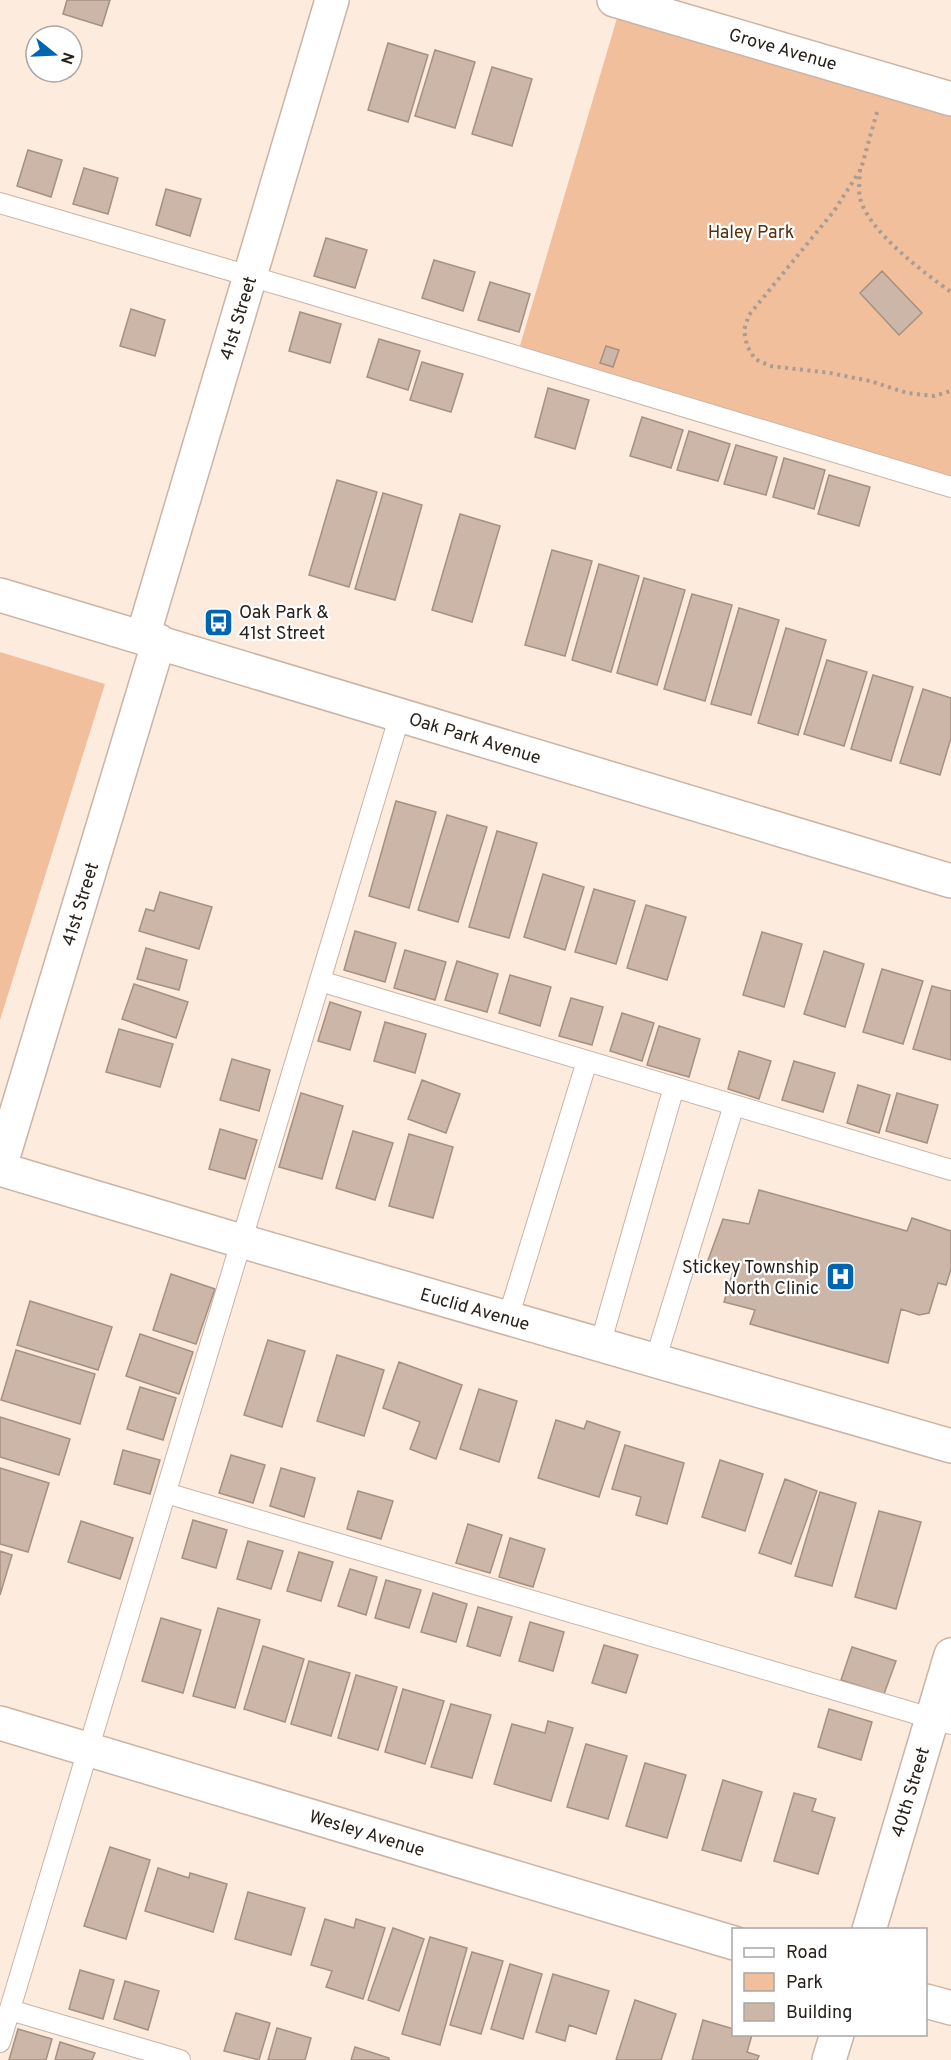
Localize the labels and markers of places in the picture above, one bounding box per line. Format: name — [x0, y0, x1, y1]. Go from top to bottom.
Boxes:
place label: Oak Park & 41st Street — [239, 602, 329, 646]
bus stop icon: Oak Park & 41st Street — [202, 606, 234, 638]
place label: Stickey Township North Clinic — [682, 1257, 819, 1301]
hospital icon: Stickey Township North Clinic — [824, 1261, 856, 1293]

